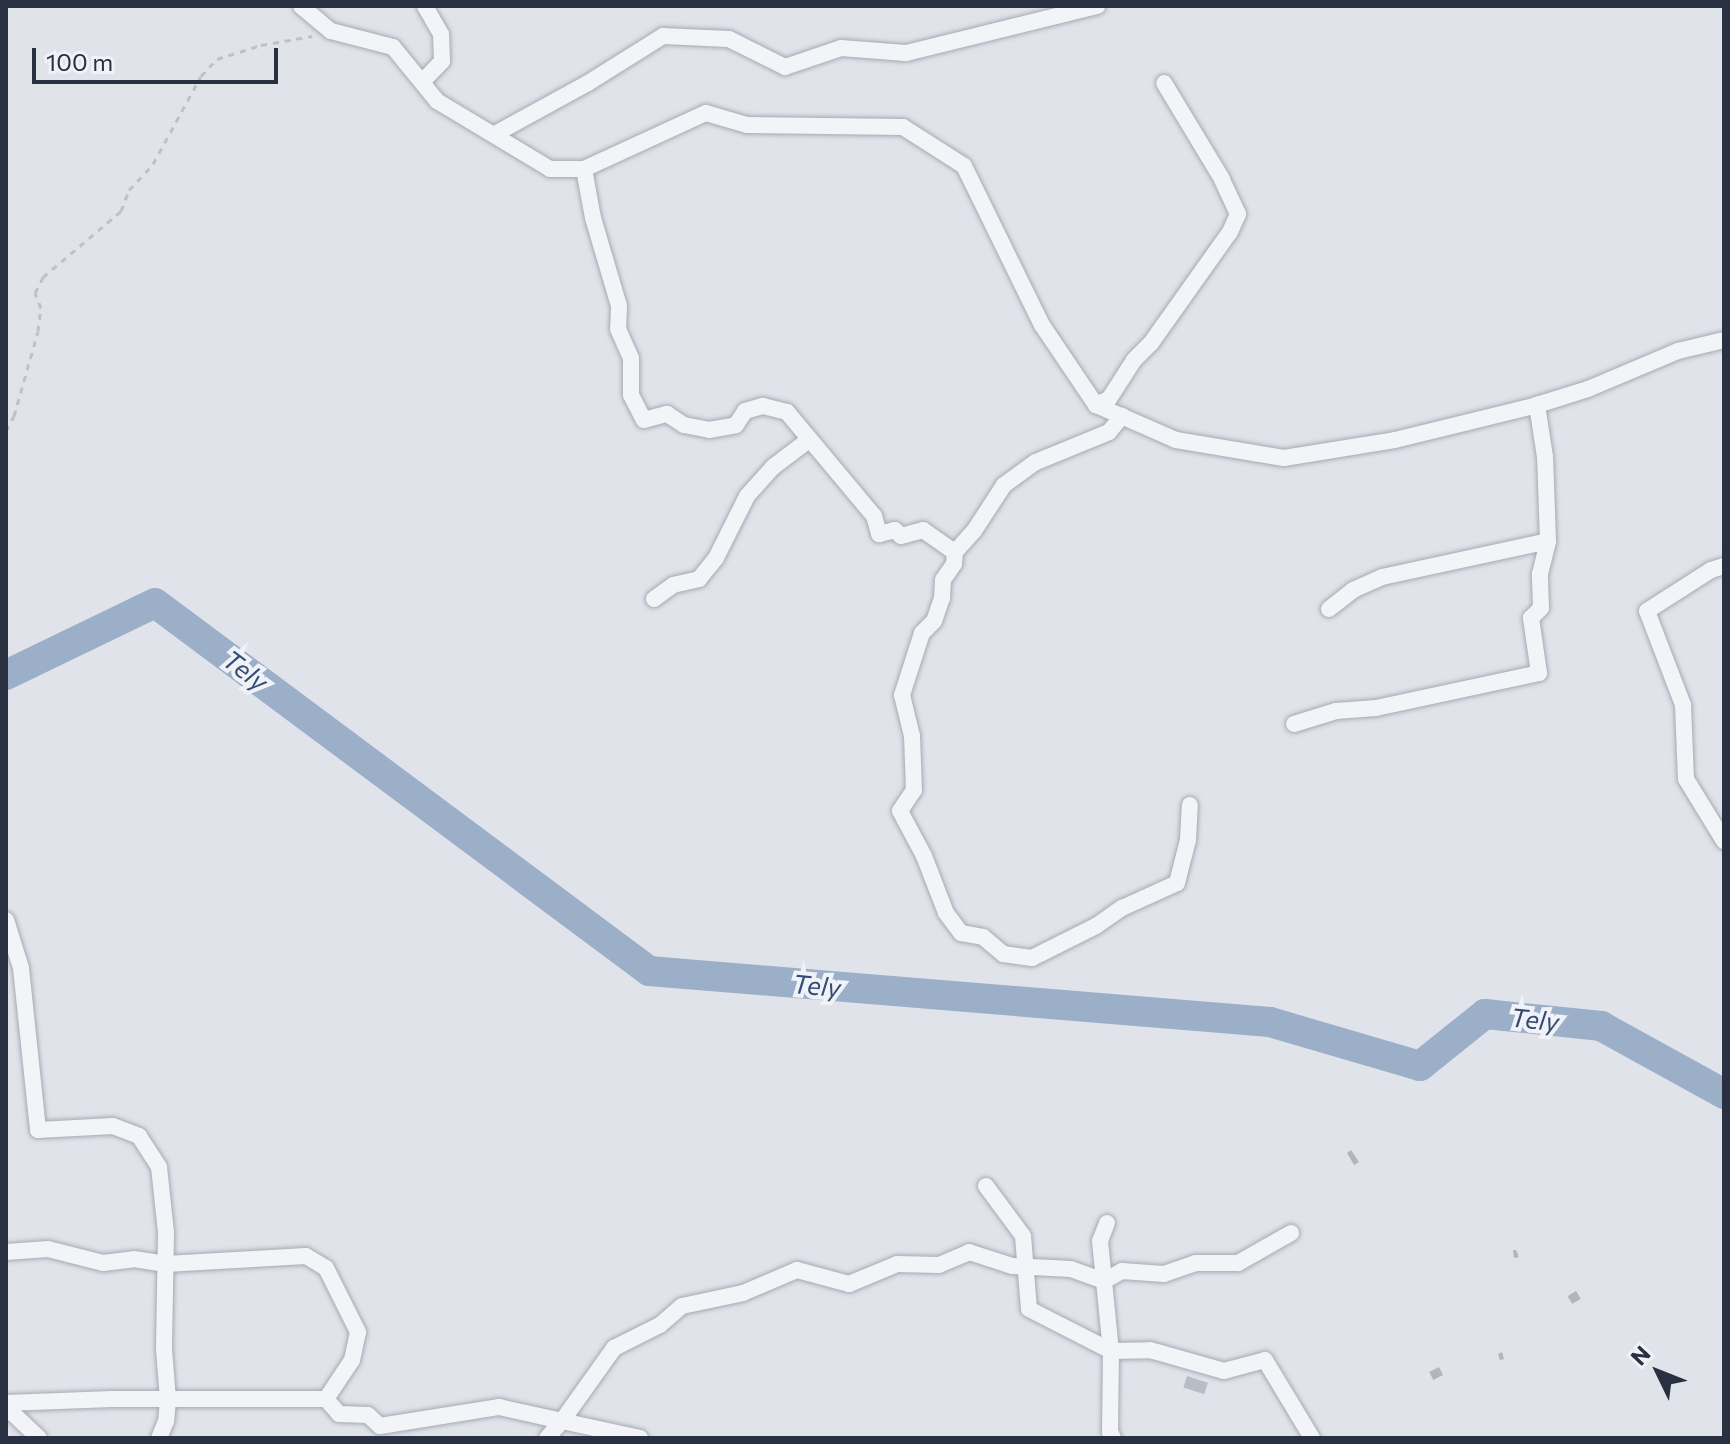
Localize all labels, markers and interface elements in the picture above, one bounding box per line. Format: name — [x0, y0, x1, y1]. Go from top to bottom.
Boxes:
scale bar — [36, 32, 282, 82]
text: 100 m — [46, 47, 113, 76]
water label: Tely — [217, 643, 275, 697]
water label: Tely — [792, 967, 842, 1003]
water label: Tely — [1509, 1001, 1561, 1037]
north arrow — [1618, 1332, 1698, 1412]
text: N — [1625, 1340, 1656, 1371]

